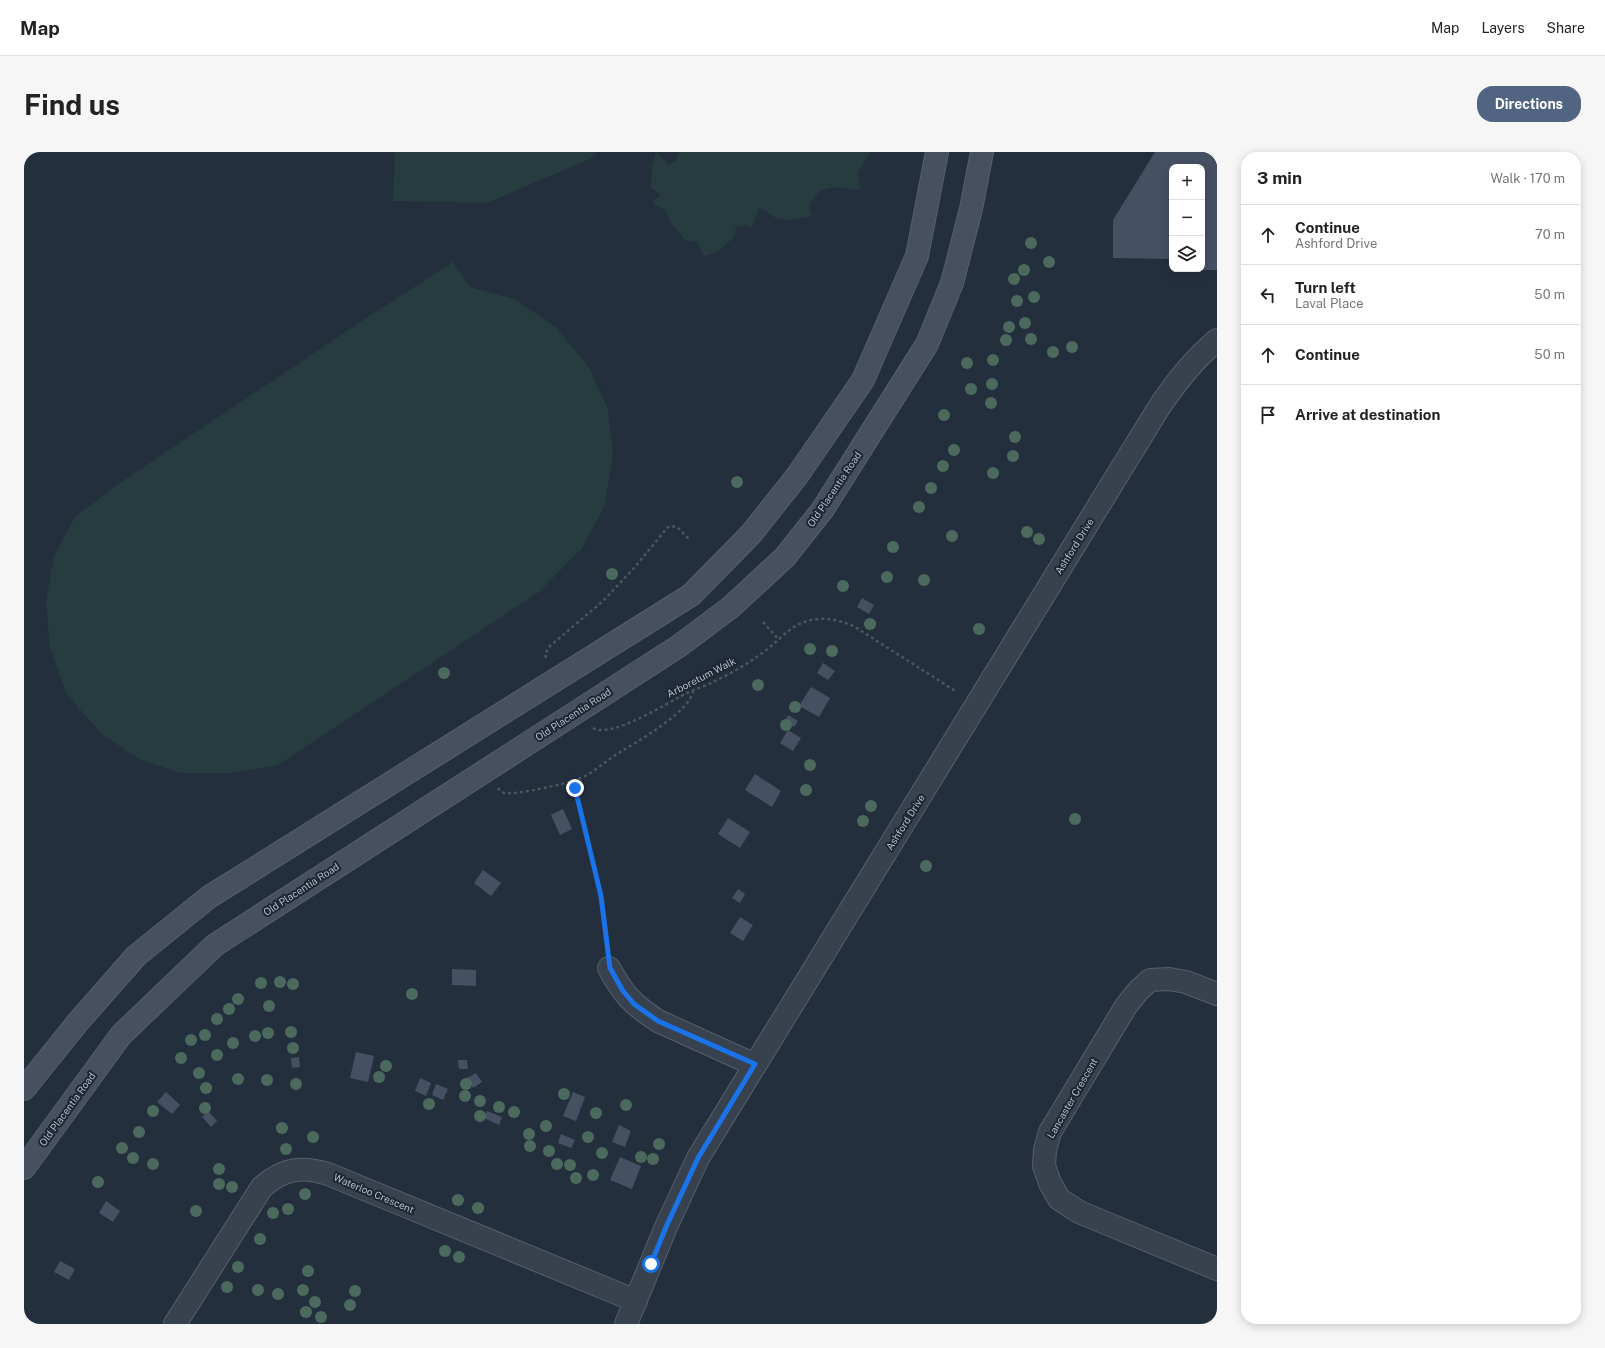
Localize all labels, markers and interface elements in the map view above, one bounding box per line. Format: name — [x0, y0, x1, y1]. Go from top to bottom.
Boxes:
text: Map — [20, 17, 60, 39]
text: Map — [1431, 20, 1459, 36]
text: Layers — [1481, 20, 1525, 36]
text: Share — [1547, 20, 1585, 36]
button: Directions — [1477, 86, 1581, 122]
text: Find us — [24, 88, 120, 121]
map controls — [1169, 164, 1205, 272]
button: + — [1169, 164, 1205, 200]
text: 3 min — [1257, 168, 1302, 188]
text: Walk · 170 m — [1490, 171, 1565, 186]
button: − — [1169, 200, 1205, 236]
text: Continue — [1295, 219, 1360, 236]
icon: ahead — [1257, 224, 1279, 246]
text: 70 m — [1535, 227, 1565, 242]
button: layers — [1169, 236, 1205, 272]
text: Ashford Drive — [1295, 236, 1377, 251]
text: Turn left — [1295, 279, 1356, 296]
icon: left — [1257, 284, 1279, 306]
text: 50 m — [1534, 287, 1565, 302]
text: Laval Place — [1295, 296, 1364, 311]
icon: ahead — [1257, 344, 1279, 366]
text: Continue — [1295, 346, 1360, 363]
text: 50 m — [1534, 347, 1565, 362]
icon: arrive — [1257, 404, 1279, 426]
text: Arrive at destination — [1295, 406, 1440, 423]
street label: Old Placentia Road — [804, 449, 864, 529]
street label: Ashford Drive — [1052, 516, 1096, 576]
street label: Arboretum Walk — [665, 654, 738, 700]
street label: Old Placentia Road — [533, 685, 613, 743]
route end — [566, 779, 584, 797]
street label: Ashford Drive — [883, 792, 927, 852]
street label: Old Placentia Road — [261, 860, 341, 918]
street label: Lancaster Crescent — [1044, 1056, 1100, 1140]
street label: Old Placentia Road — [36, 1070, 98, 1148]
street label: Waterloo Crescent — [332, 1171, 416, 1215]
route start — [642, 1255, 660, 1273]

